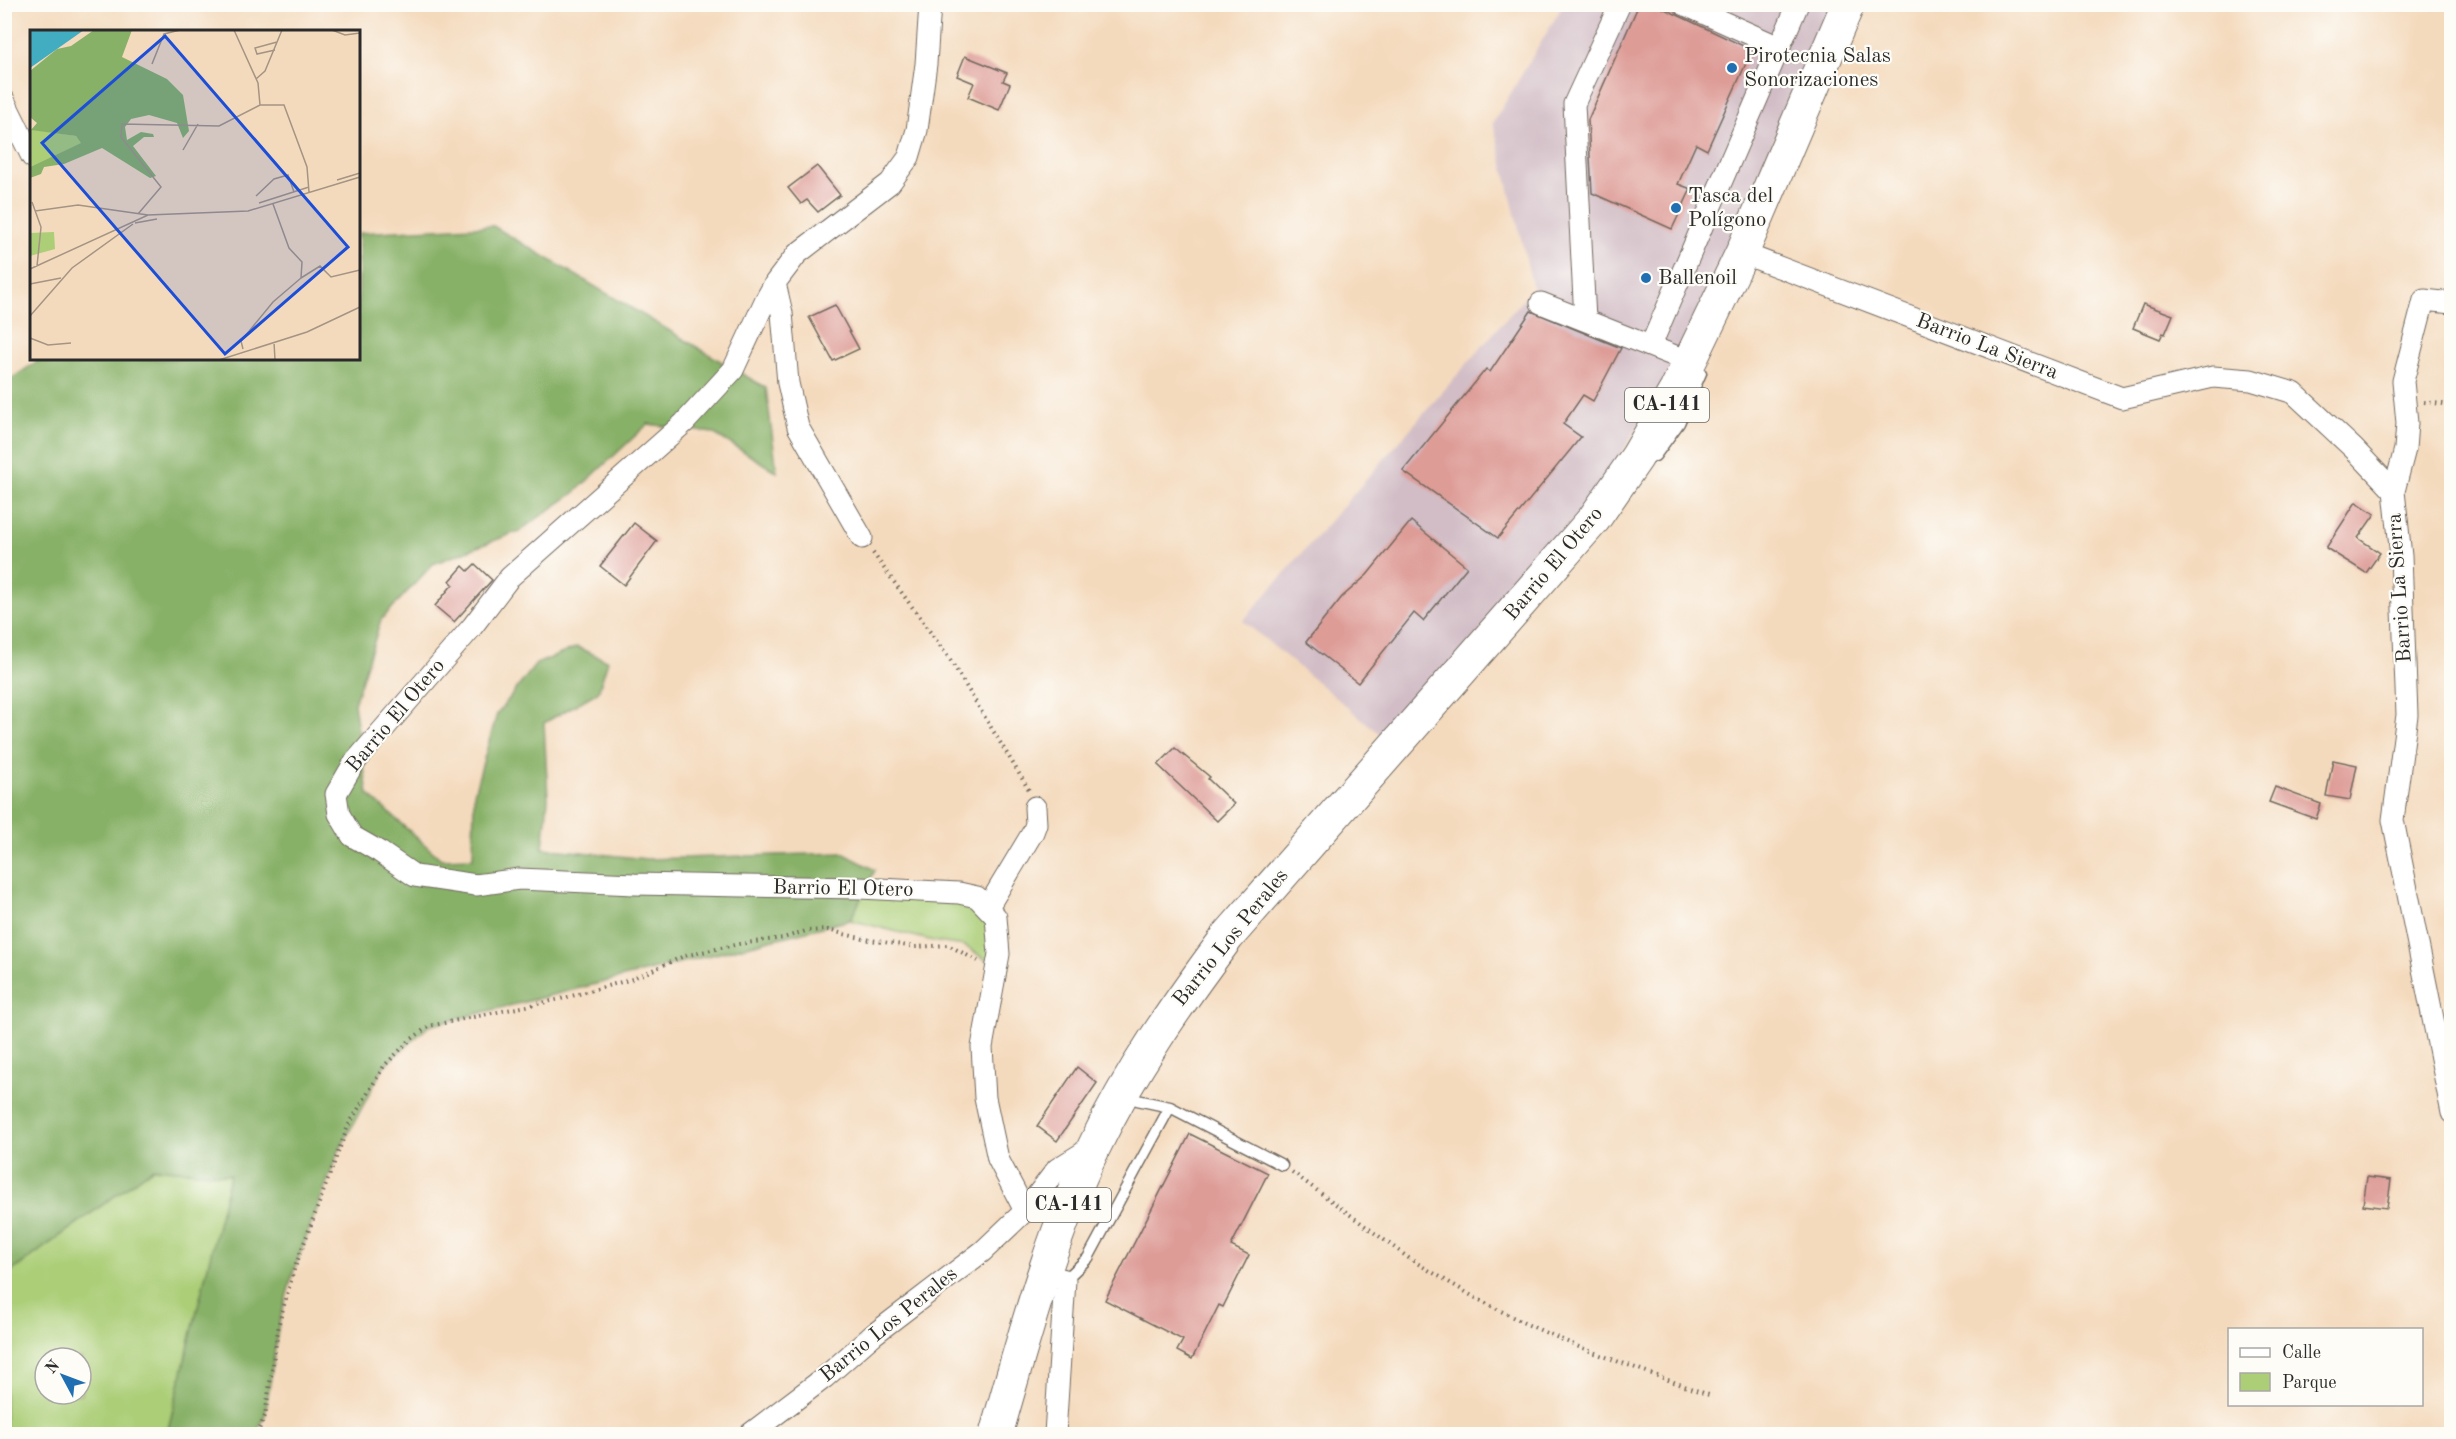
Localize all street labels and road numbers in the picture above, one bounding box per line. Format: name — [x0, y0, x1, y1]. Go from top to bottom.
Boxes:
street label: Barrio La Sierra — [1913, 310, 2061, 384]
road number: CA-141 — [1625, 388, 1709, 422]
street label: Barrio El Otero — [1501, 503, 1607, 625]
street label: Barrio La Sierra — [2384, 512, 2416, 664]
street label: Barrio El Otero — [343, 655, 449, 777]
street label: Barrio Los Perales — [1169, 865, 1293, 1011]
street label: Barrio El Otero — [772, 877, 914, 901]
road number: CA-141 — [1027, 1188, 1111, 1222]
street label: Barrio Los Perales — [816, 1263, 962, 1387]

